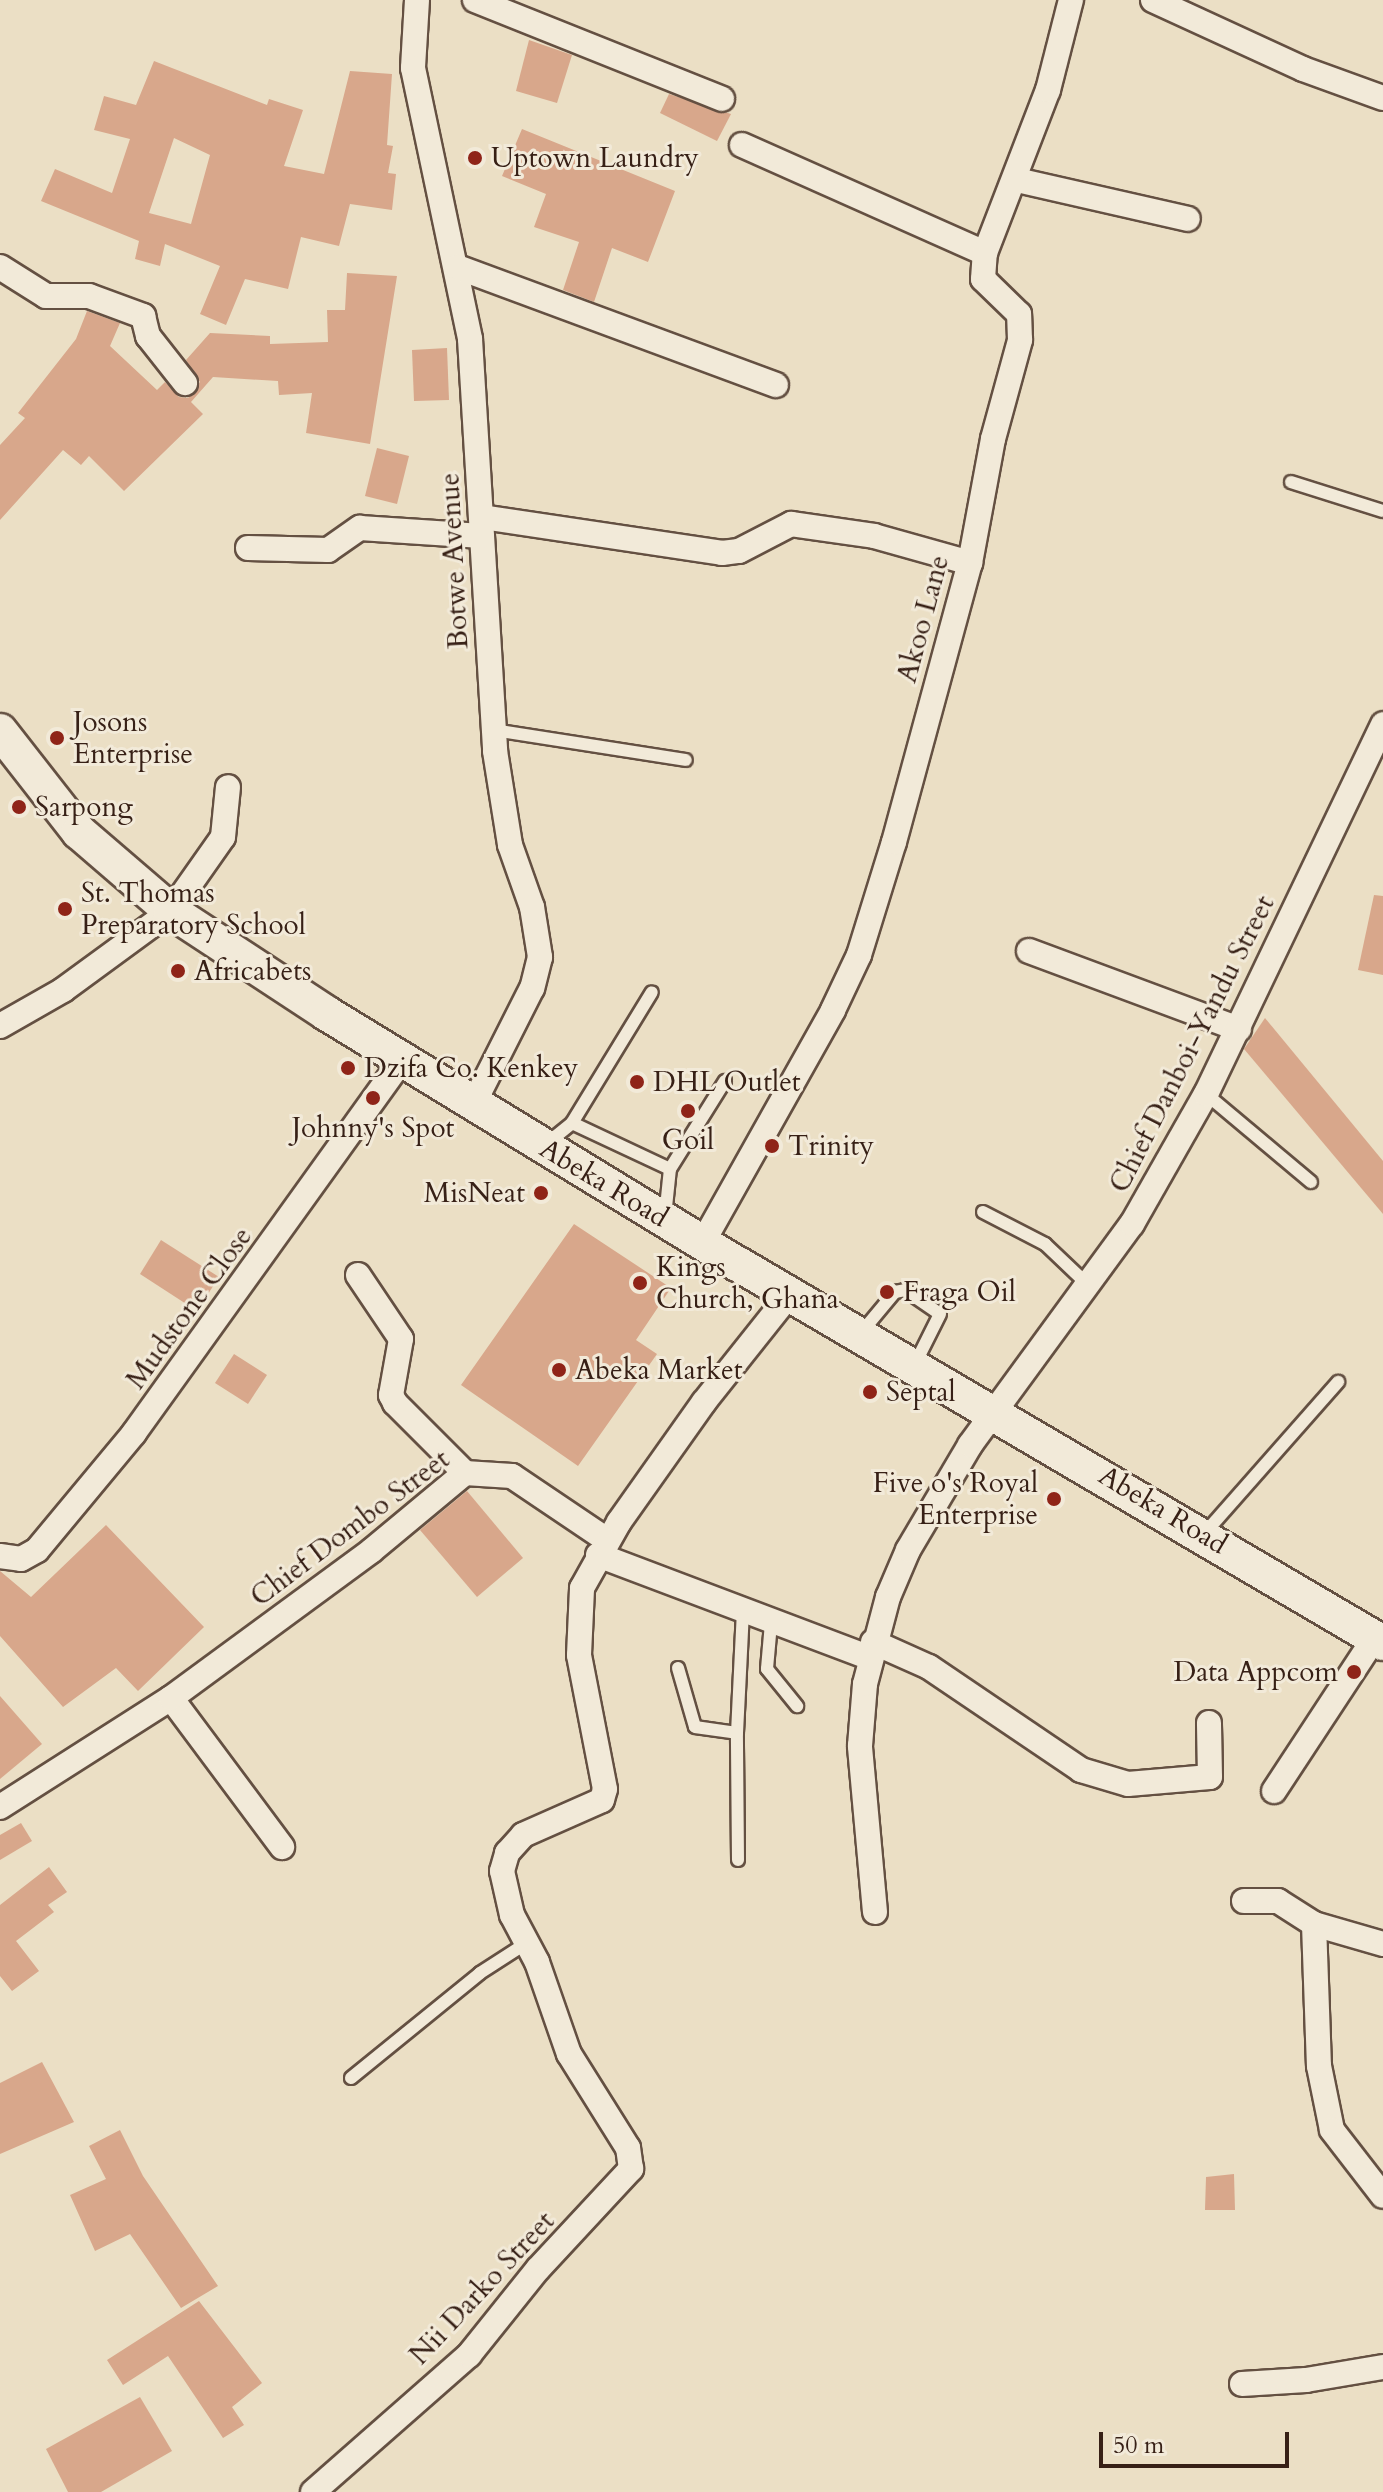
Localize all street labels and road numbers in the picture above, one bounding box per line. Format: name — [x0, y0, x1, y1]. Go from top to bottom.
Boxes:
street label: Botwe Avenue — [433, 472, 475, 650]
street label: Akoo Lane — [890, 552, 956, 686]
street label: Chief Danboi-Yandu Street — [1102, 890, 1282, 1198]
street label: Abeka Road — [534, 1132, 674, 1234]
street label: Mudstone Close — [119, 1221, 259, 1395]
street label: Chief Dombo Street — [244, 1442, 456, 1614]
street label: Abeka Road — [1093, 1459, 1233, 1561]
street label: Nii Darko Street — [402, 2204, 562, 2372]

